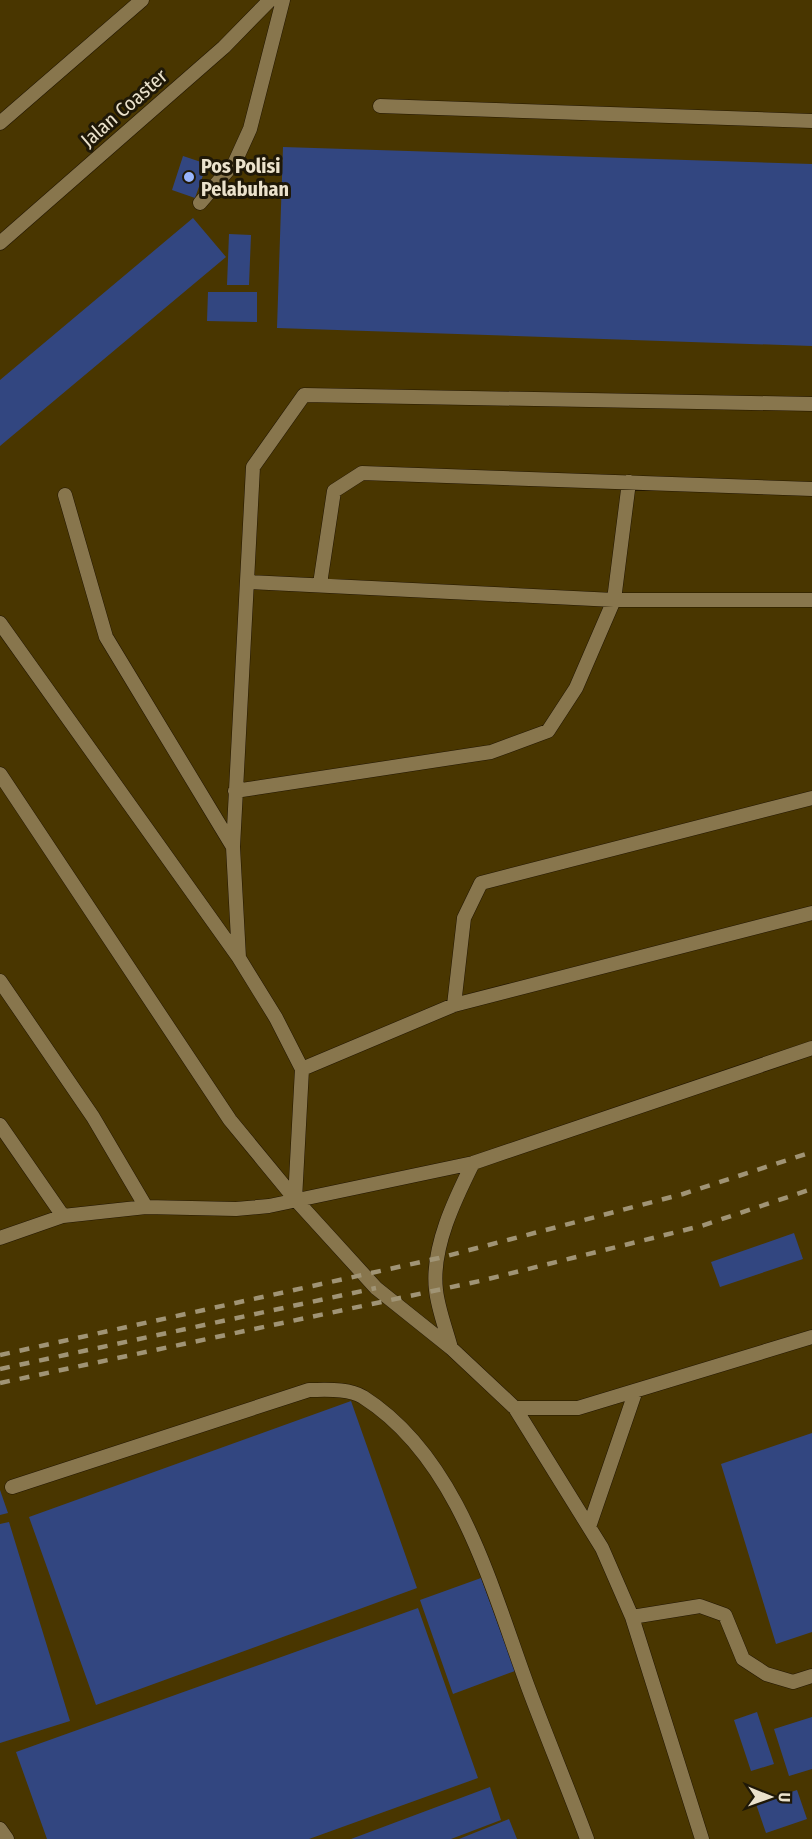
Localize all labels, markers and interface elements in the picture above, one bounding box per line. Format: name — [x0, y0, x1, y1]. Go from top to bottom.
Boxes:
street label: Jalan Coaster — [76, 64, 172, 152]
place label: Pos Polisi Pelabuhan — [201, 154, 289, 201]
marker: Pos Polisi Pelabuhan — [182, 170, 196, 184]
north arrow — [740, 1767, 800, 1827]
text: U — [775, 1792, 794, 1802]

